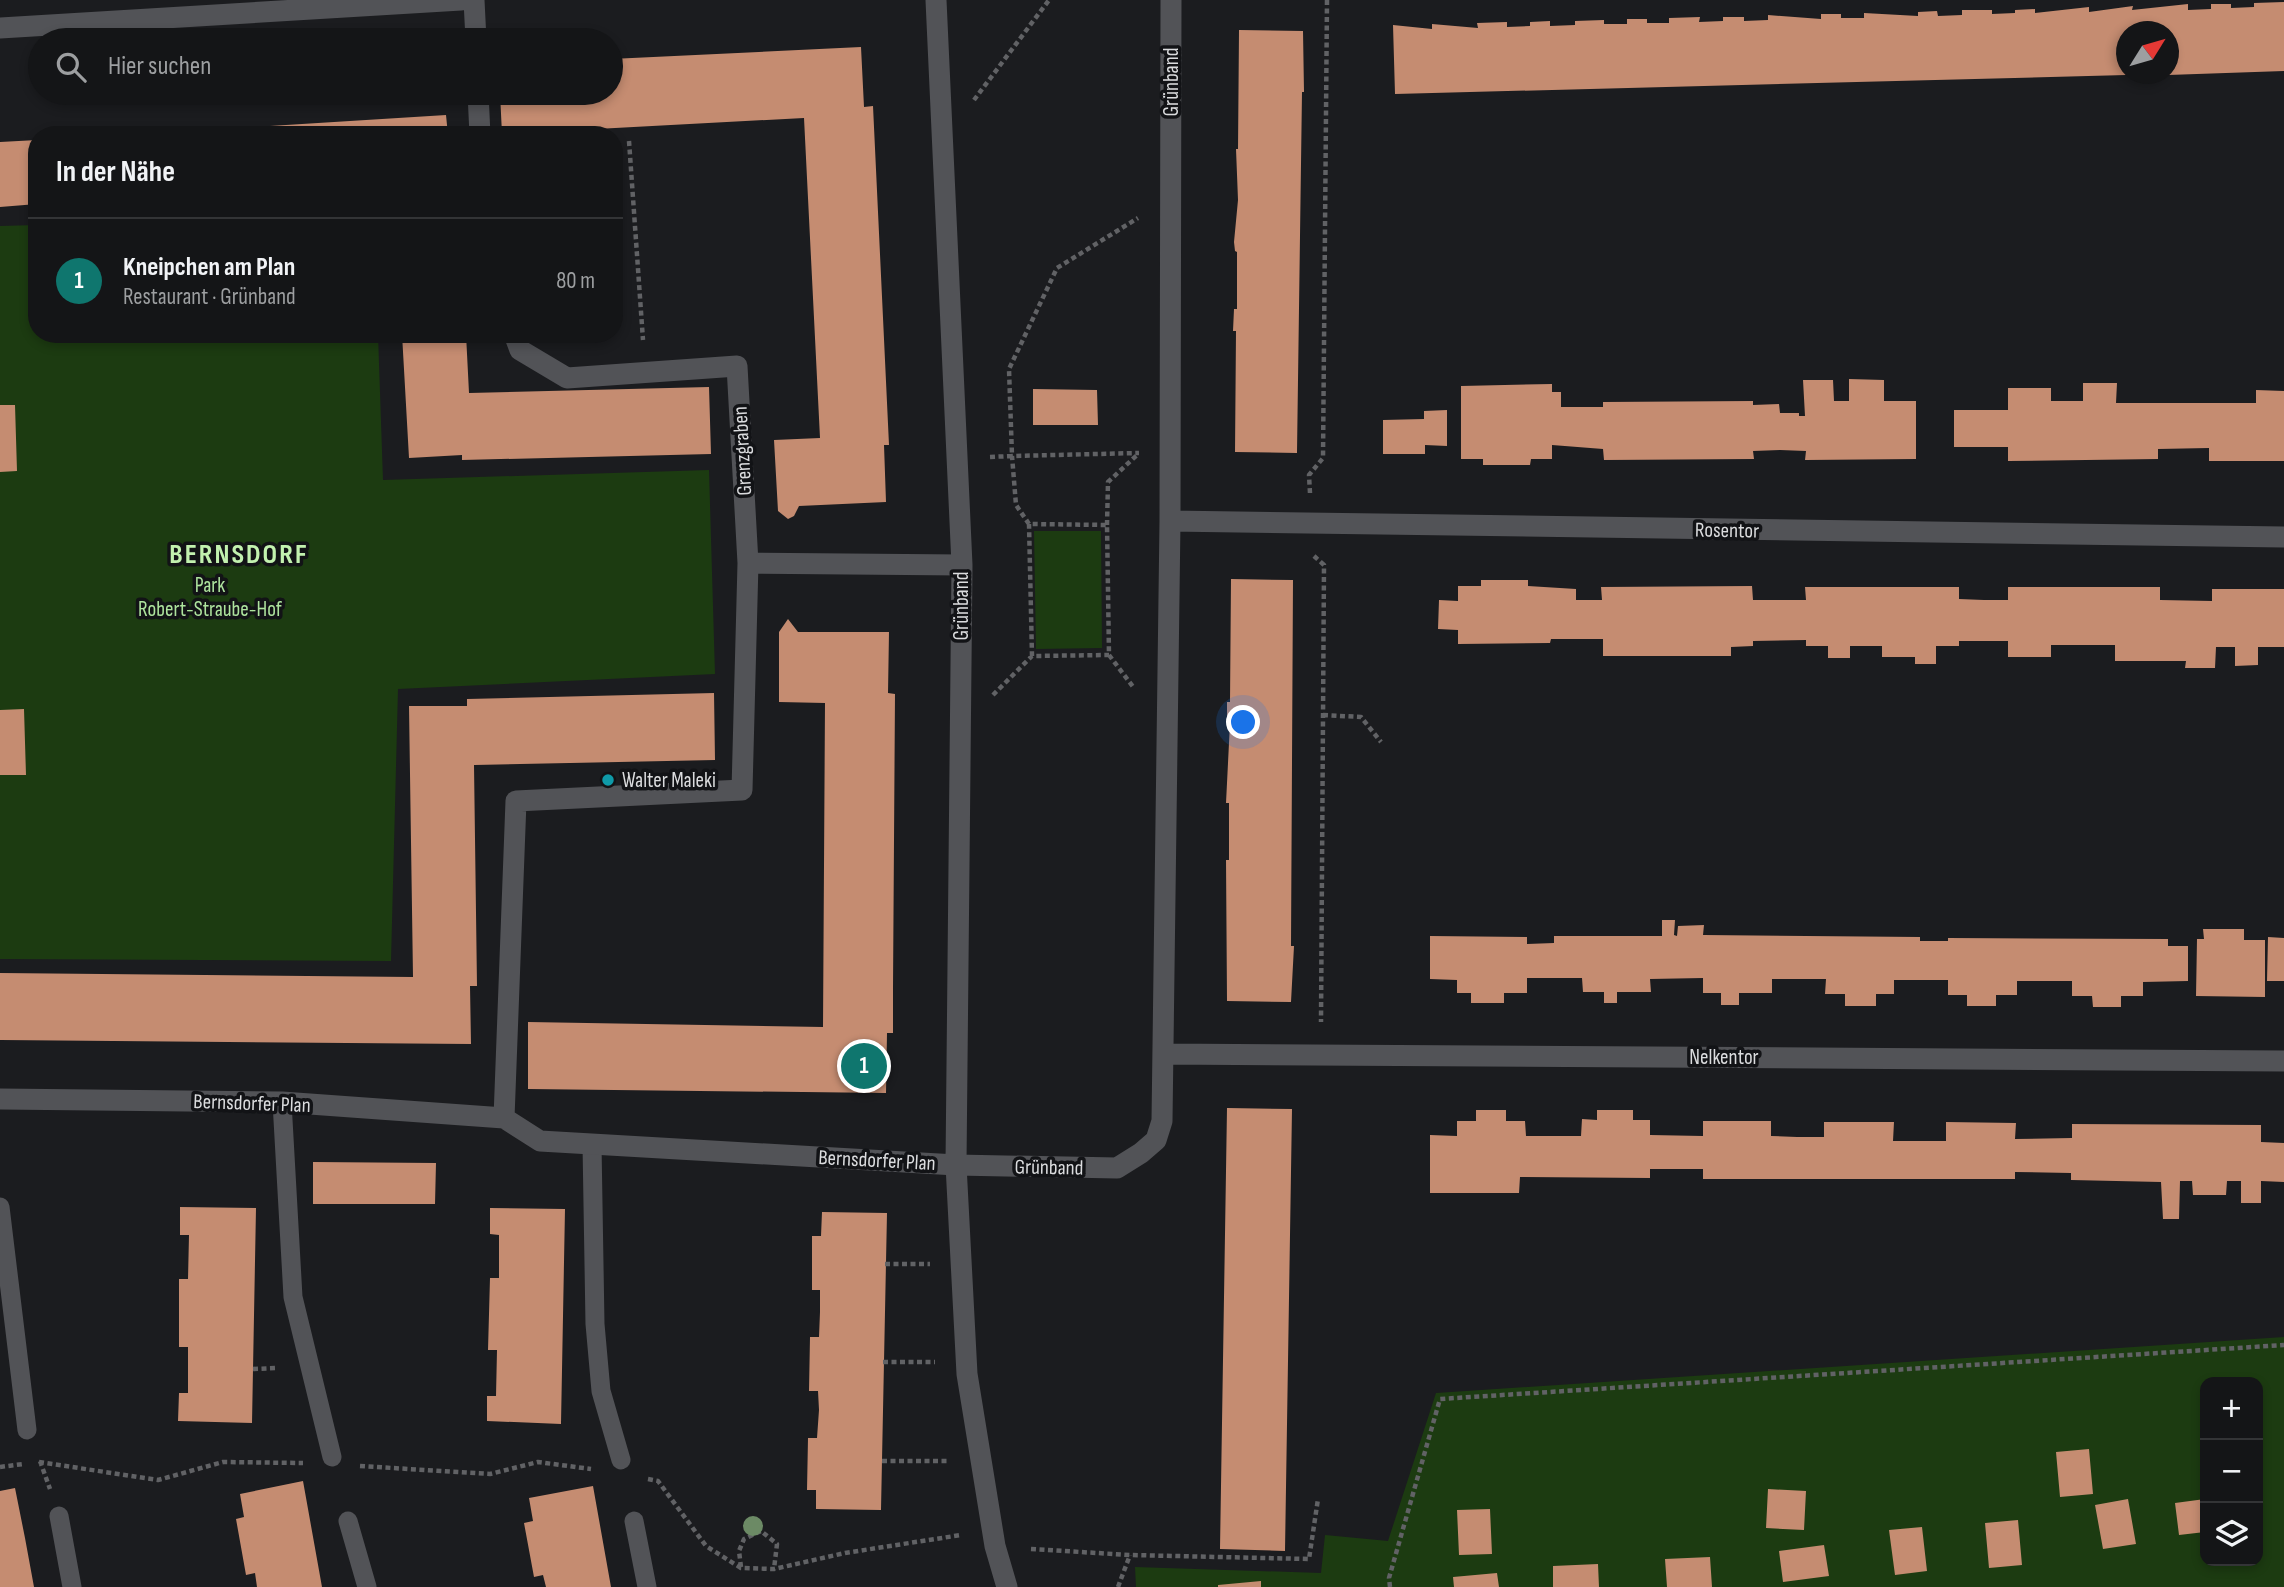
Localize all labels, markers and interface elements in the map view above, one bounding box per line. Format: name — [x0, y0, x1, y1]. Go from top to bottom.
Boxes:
north arrow — [2116, 21, 2179, 84]
search box — [28, 28, 623, 105]
icon: search — [52, 48, 90, 86]
street label: Grünband — [1159, 48, 1184, 116]
text: Hier suchen — [108, 51, 211, 82]
text: In der Nähe — [56, 154, 175, 190]
text: Kneipchen am Plan — [123, 252, 295, 283]
text: 1 — [74, 267, 84, 295]
text: 80 m — [556, 267, 595, 295]
text: Restaurant · Grünband — [123, 283, 296, 311]
street label: Grenzgraben — [728, 406, 757, 496]
street label: Rosentor — [1695, 517, 1759, 544]
district label: BERNSDORF — [169, 538, 309, 571]
street label: Grünband — [949, 572, 974, 640]
park label: Park Robert-Straube-Hof — [138, 573, 283, 622]
your location — [1226, 705, 1260, 739]
place label: Walter Maleki — [622, 768, 716, 793]
marker: Walter Maleki — [600, 772, 616, 788]
pin: 1 — [841, 1040, 887, 1092]
street label: Nelkentor — [1689, 1045, 1759, 1070]
street label: Bernsdorfer Plan — [193, 1089, 311, 1118]
street label: Bernsdorfer Plan — [818, 1145, 936, 1176]
street label: Grünband — [1014, 1154, 1084, 1181]
map controls — [2200, 1377, 2263, 1566]
button: + — [2200, 1377, 2263, 1440]
button: − — [2200, 1440, 2263, 1503]
button: layers — [2200, 1503, 2263, 1566]

